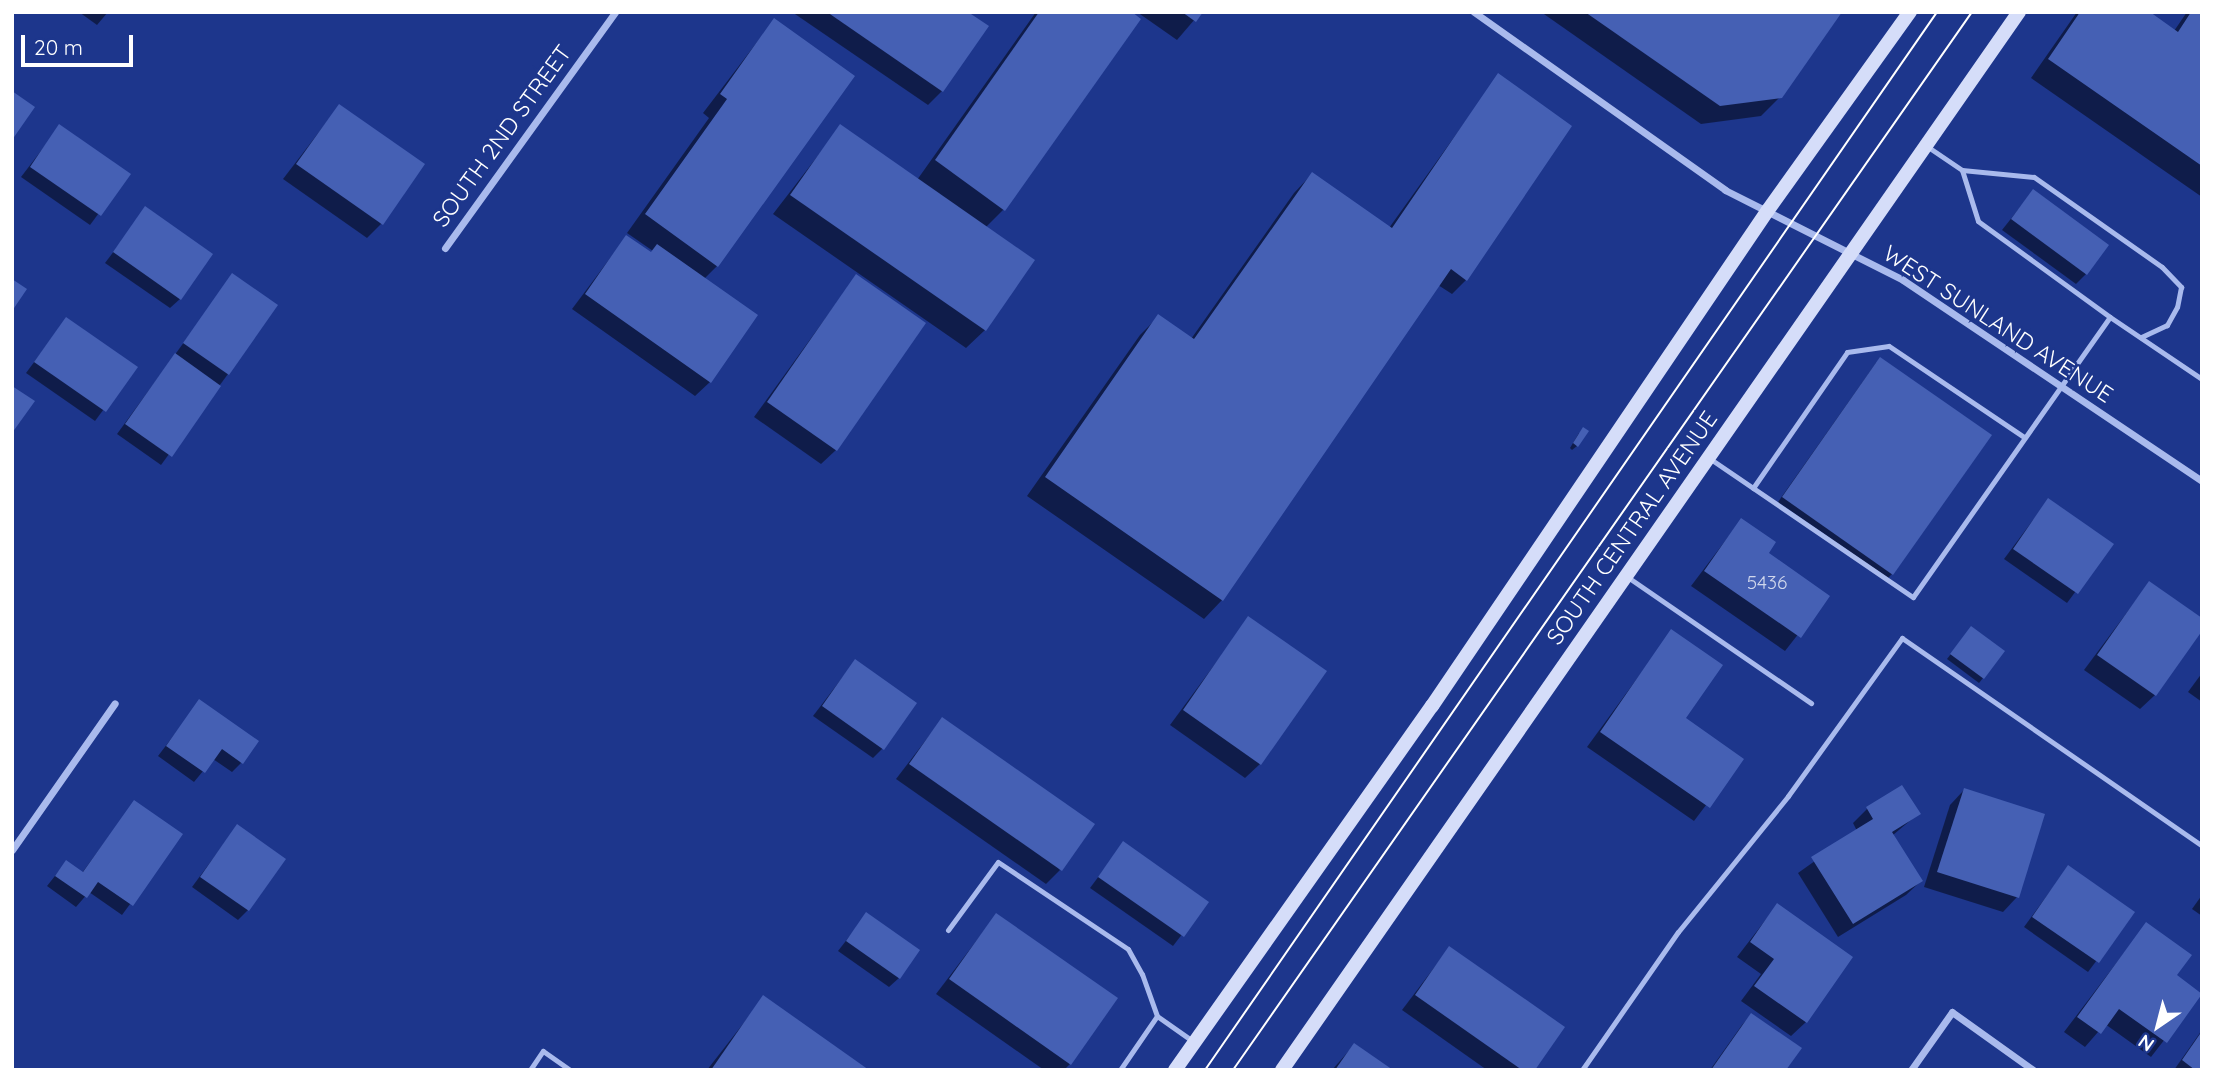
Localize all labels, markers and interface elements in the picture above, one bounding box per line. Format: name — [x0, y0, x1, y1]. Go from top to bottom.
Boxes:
scale bar — [24, 21, 136, 65]
text: 20 m — [34, 34, 83, 60]
street label: SOUTH 2ND STREET — [427, 40, 577, 232]
street label: WEST SUNLAND AVENUE — [1878, 239, 2118, 409]
street label: SOUTH CENTRAL AVENUE — [1541, 406, 1723, 650]
house number: 5436 — [1747, 572, 1787, 594]
north arrow — [2123, 991, 2193, 1061]
text: N — [2133, 1029, 2159, 1057]

